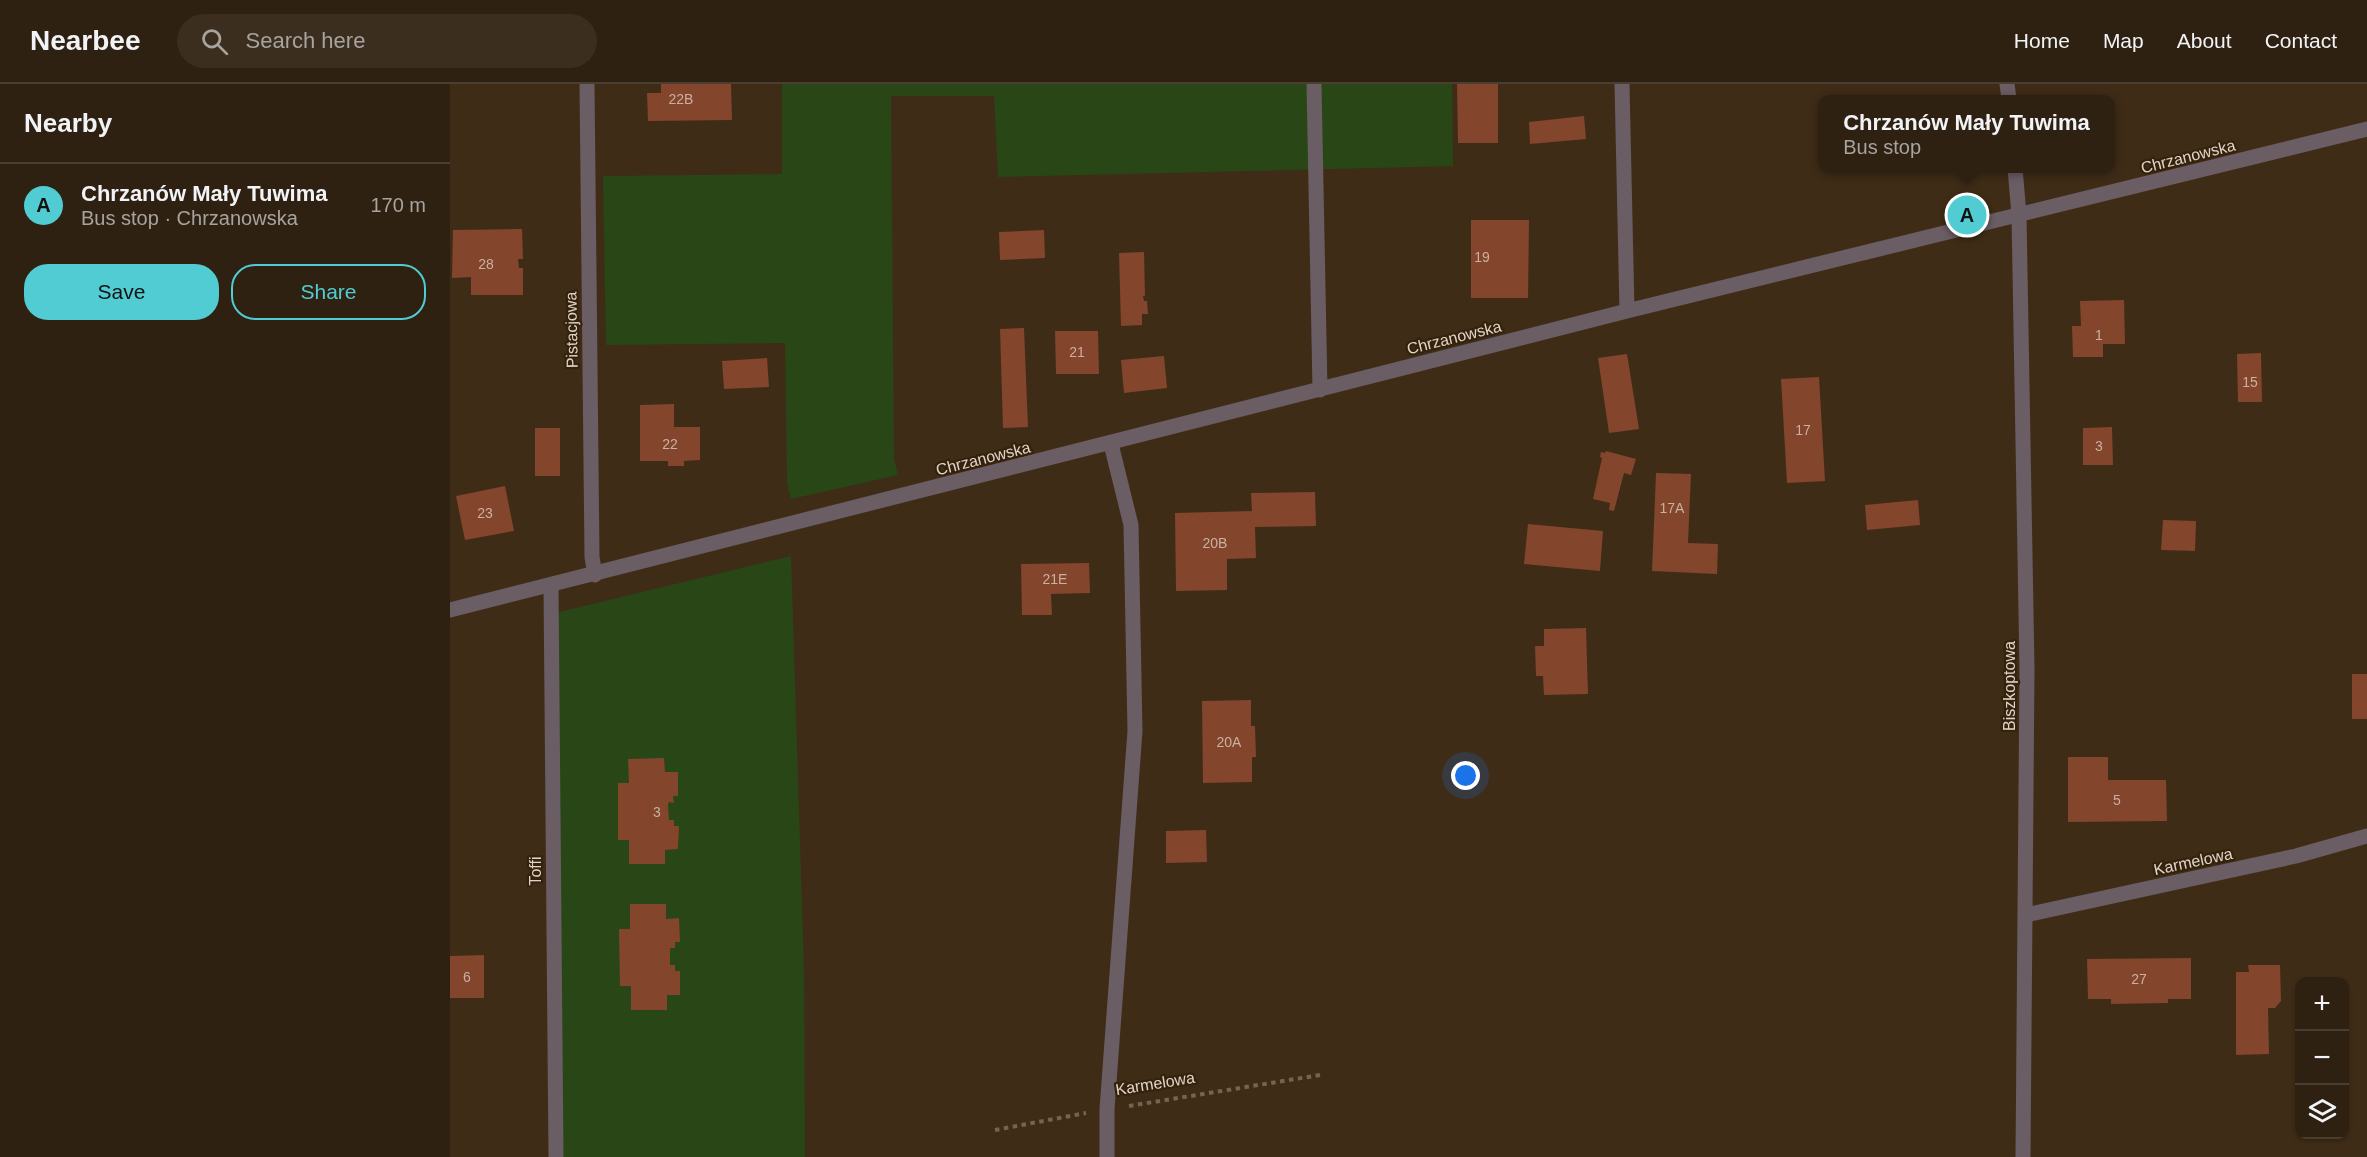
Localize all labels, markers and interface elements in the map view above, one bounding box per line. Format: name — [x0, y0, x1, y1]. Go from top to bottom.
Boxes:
search box — [177, 14, 597, 68]
text: Nearbee — [30, 25, 141, 56]
icon: search — [198, 25, 231, 58]
text: Search here — [246, 28, 365, 53]
text: Home — [2014, 29, 2070, 52]
text: Map — [2103, 29, 2144, 52]
text: About — [2177, 29, 2232, 52]
text: Contact — [2265, 29, 2337, 52]
house number: 22B — [669, 91, 693, 107]
popup — [1818, 95, 2115, 173]
text: Nearby — [24, 108, 112, 138]
text: Chrzanów Mały Tuwima — [1843, 110, 2090, 135]
text: Bus stop — [1843, 136, 1921, 158]
street label: Chrzanowska — [2139, 136, 2237, 176]
text: Chrzanów Mały Tuwima — [81, 181, 328, 206]
pin: A — [1948, 192, 1987, 238]
text: A — [36, 194, 51, 216]
text: 170 m — [370, 194, 426, 216]
text: Bus stop · Chrzanowska — [81, 207, 298, 229]
house number: 19 — [1474, 249, 1490, 265]
house number: 28 — [478, 256, 494, 272]
button: Save — [24, 264, 219, 320]
button: Share — [231, 264, 426, 320]
street label: Pistacjowa — [562, 292, 581, 368]
street label: Chrzanowska — [1405, 317, 1503, 357]
house number: 1 — [2095, 327, 2103, 343]
house number: 21 — [1069, 344, 1085, 360]
house number: 15 — [2242, 374, 2258, 390]
house number: 17 — [1795, 422, 1811, 438]
house number: 22 — [662, 436, 678, 452]
street label: Chrzanowska — [934, 438, 1032, 478]
house number: 3 — [2095, 438, 2103, 454]
house number: 17A — [1660, 500, 1685, 516]
house number: 23 — [477, 505, 493, 521]
house number: 20B — [1203, 535, 1227, 551]
house number: 21E — [1043, 571, 1067, 587]
street label: Biszkoptowa — [2001, 641, 2018, 731]
house number: 20A — [1217, 734, 1242, 750]
your location — [1451, 761, 1480, 790]
house number: 5 — [2113, 792, 2121, 808]
house number: 3 — [653, 804, 661, 820]
street label: Karmelowa — [2152, 845, 2234, 878]
street label: Toffi — [527, 856, 544, 886]
house number: 6 — [463, 969, 471, 985]
house number: 27 — [2131, 971, 2147, 987]
map controls — [2295, 977, 2349, 1139]
button: + — [2295, 977, 2349, 1031]
button: − — [2295, 1031, 2349, 1085]
street label: Karmelowa — [1114, 1069, 1196, 1098]
button: layers — [2295, 1085, 2349, 1139]

